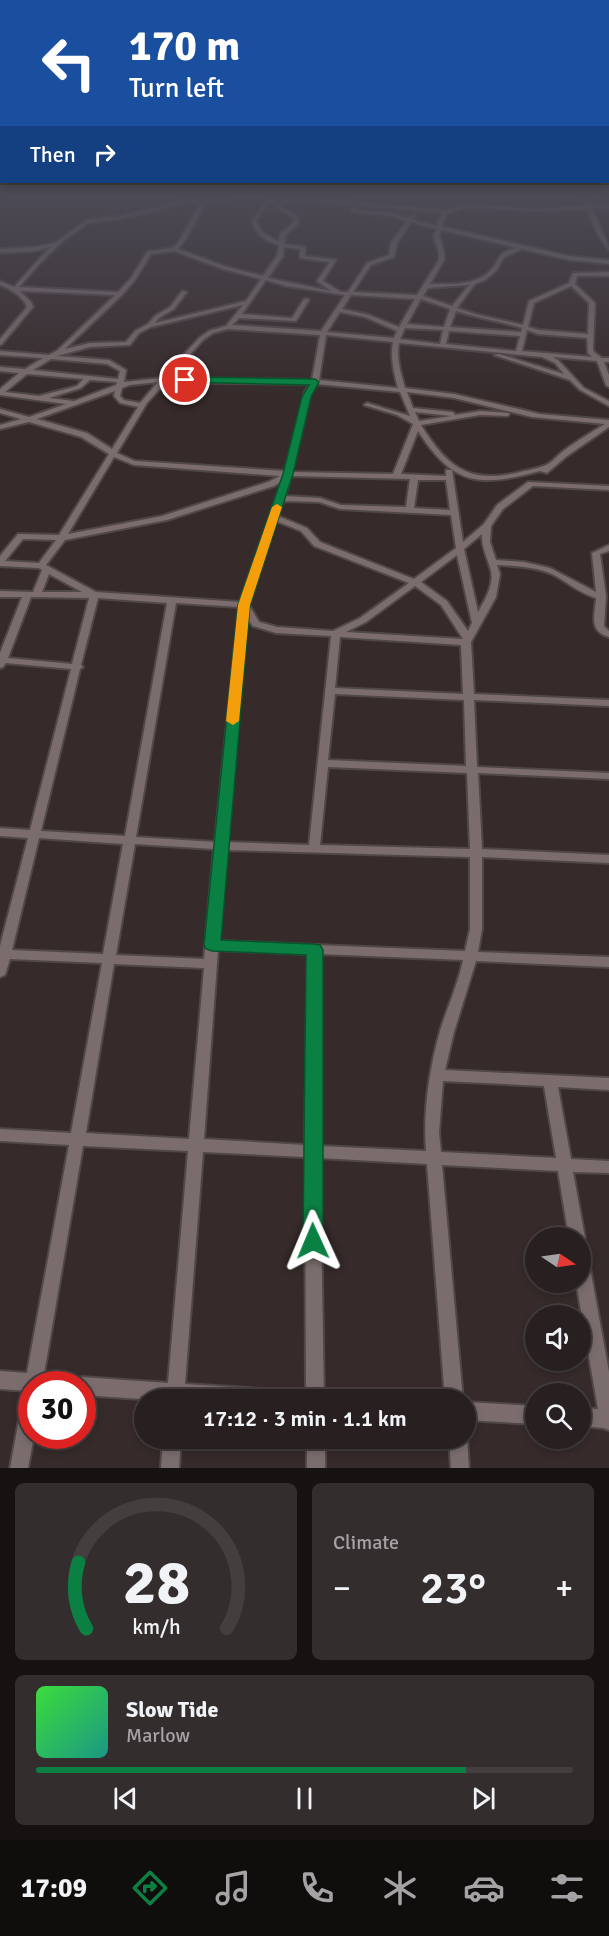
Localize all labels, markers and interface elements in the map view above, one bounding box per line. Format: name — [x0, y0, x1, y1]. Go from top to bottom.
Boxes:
text: 170 m — [129, 21, 240, 72]
icon: left — [30, 24, 108, 102]
text: Turn left — [129, 72, 224, 105]
icon: right — [88, 138, 121, 171]
text: Then — [30, 141, 76, 168]
pin — [159, 354, 210, 405]
icon: arrive — [168, 363, 201, 396]
position arrow — [281, 1209, 345, 1273]
north arrow — [525, 1227, 591, 1293]
map controls — [525, 1227, 591, 1449]
button: sound — [525, 1305, 591, 1371]
speed limit sign: 30 — [18, 1371, 96, 1449]
button: search — [525, 1383, 591, 1449]
text: 17:12 · 3 min · 1.1 km — [203, 1405, 407, 1432]
text: Climate — [333, 1530, 399, 1555]
text: 28 — [122, 1544, 190, 1621]
text: 23° — [420, 1561, 486, 1616]
text: − — [333, 1568, 351, 1609]
text: + — [555, 1568, 573, 1609]
text: km/h — [132, 1614, 180, 1640]
text: Slow Tide — [126, 1696, 218, 1723]
text: Marlow — [126, 1723, 190, 1748]
icon: previous — [109, 1782, 142, 1815]
icon: pause — [288, 1782, 321, 1815]
icon: next — [467, 1782, 500, 1815]
icon: directions — [129, 1867, 171, 1909]
icon: music — [212, 1867, 254, 1909]
icon: phone — [296, 1867, 338, 1909]
icon: climate — [379, 1867, 421, 1909]
icon: car — [463, 1867, 505, 1909]
icon: filters — [546, 1867, 588, 1909]
text: 17:09 — [21, 1872, 87, 1905]

